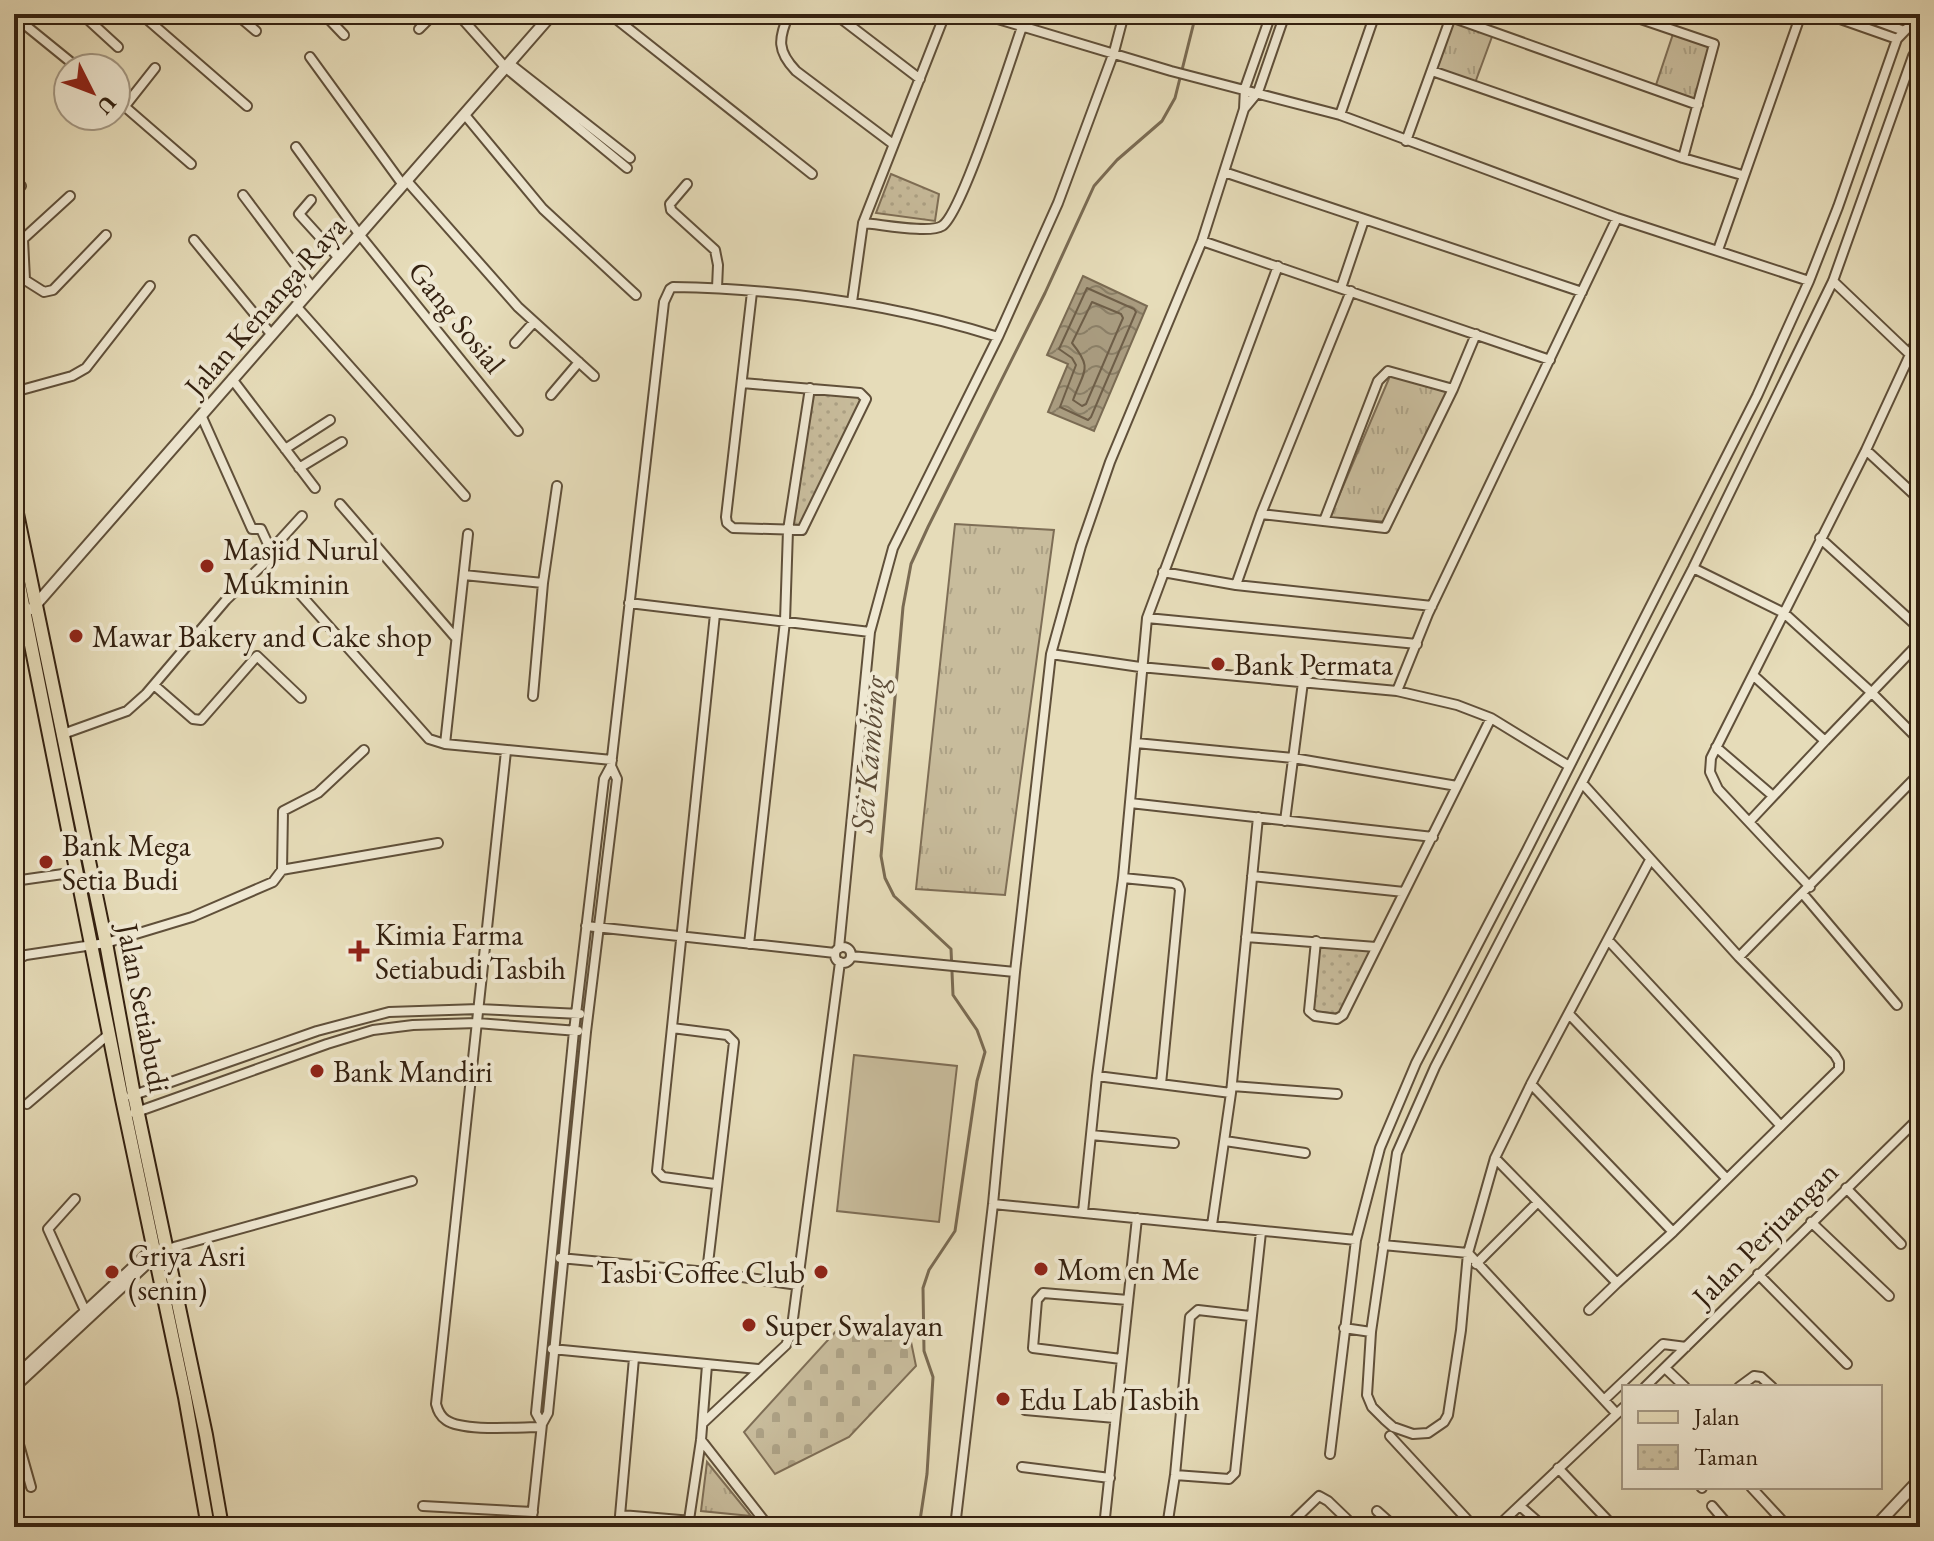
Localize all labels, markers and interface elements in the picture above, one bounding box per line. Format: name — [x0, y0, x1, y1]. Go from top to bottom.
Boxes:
north arrow — [52, 52, 132, 132]
text: U — [90, 89, 123, 121]
street label: Jalan Kenanga Raya — [174, 207, 354, 407]
street label: Gang Sosial — [400, 253, 514, 381]
place label: Masjid Nurul Mukminin — [223, 530, 379, 603]
marker: Masjid Nurul Mukminin — [198, 557, 216, 575]
place label: Mawar Bakery and Cake shop — [92, 617, 432, 656]
marker: Mawar Bakery and Cake shop — [67, 627, 85, 645]
place label: Bank Permata — [1234, 645, 1393, 684]
marker: Bank Permata — [1209, 655, 1227, 673]
water label: Sei Kambing — [840, 672, 896, 835]
place label: Bank Mega Setia Budi — [62, 826, 191, 899]
marker: Bank Mega Setia Budi — [37, 853, 55, 871]
place label: Kimia Farma Setiabudi Tasbih — [375, 915, 566, 988]
street label: Jalan Setiabudi — [108, 917, 179, 1096]
marker: Kimia Farma Setiabudi Tasbih — [350, 942, 368, 960]
place label: Bank Mandiri — [333, 1052, 493, 1091]
marker: Bank Mandiri — [308, 1062, 326, 1080]
street label: Jalan Perjuangan — [1681, 1152, 1847, 1318]
place label: Griya Asri (senin) — [128, 1236, 246, 1309]
place label: Mom en Me — [1057, 1250, 1199, 1289]
place label: Tasbi Coffee Club — [596, 1253, 805, 1292]
marker: Mom en Me — [1032, 1260, 1050, 1278]
marker: Griya Asri (senin) — [103, 1263, 121, 1281]
marker: Tasbi Coffee Club — [812, 1263, 830, 1281]
place label: Super Swalayan — [765, 1306, 944, 1345]
marker: Super Swalayan — [740, 1316, 758, 1334]
place label: Edu Lab Tasbih — [1019, 1380, 1200, 1419]
legend — [1622, 1385, 1882, 1489]
marker: Edu Lab Tasbih — [994, 1390, 1012, 1408]
text: Jalan — [1692, 1401, 1740, 1432]
text: Taman — [1694, 1441, 1758, 1472]

